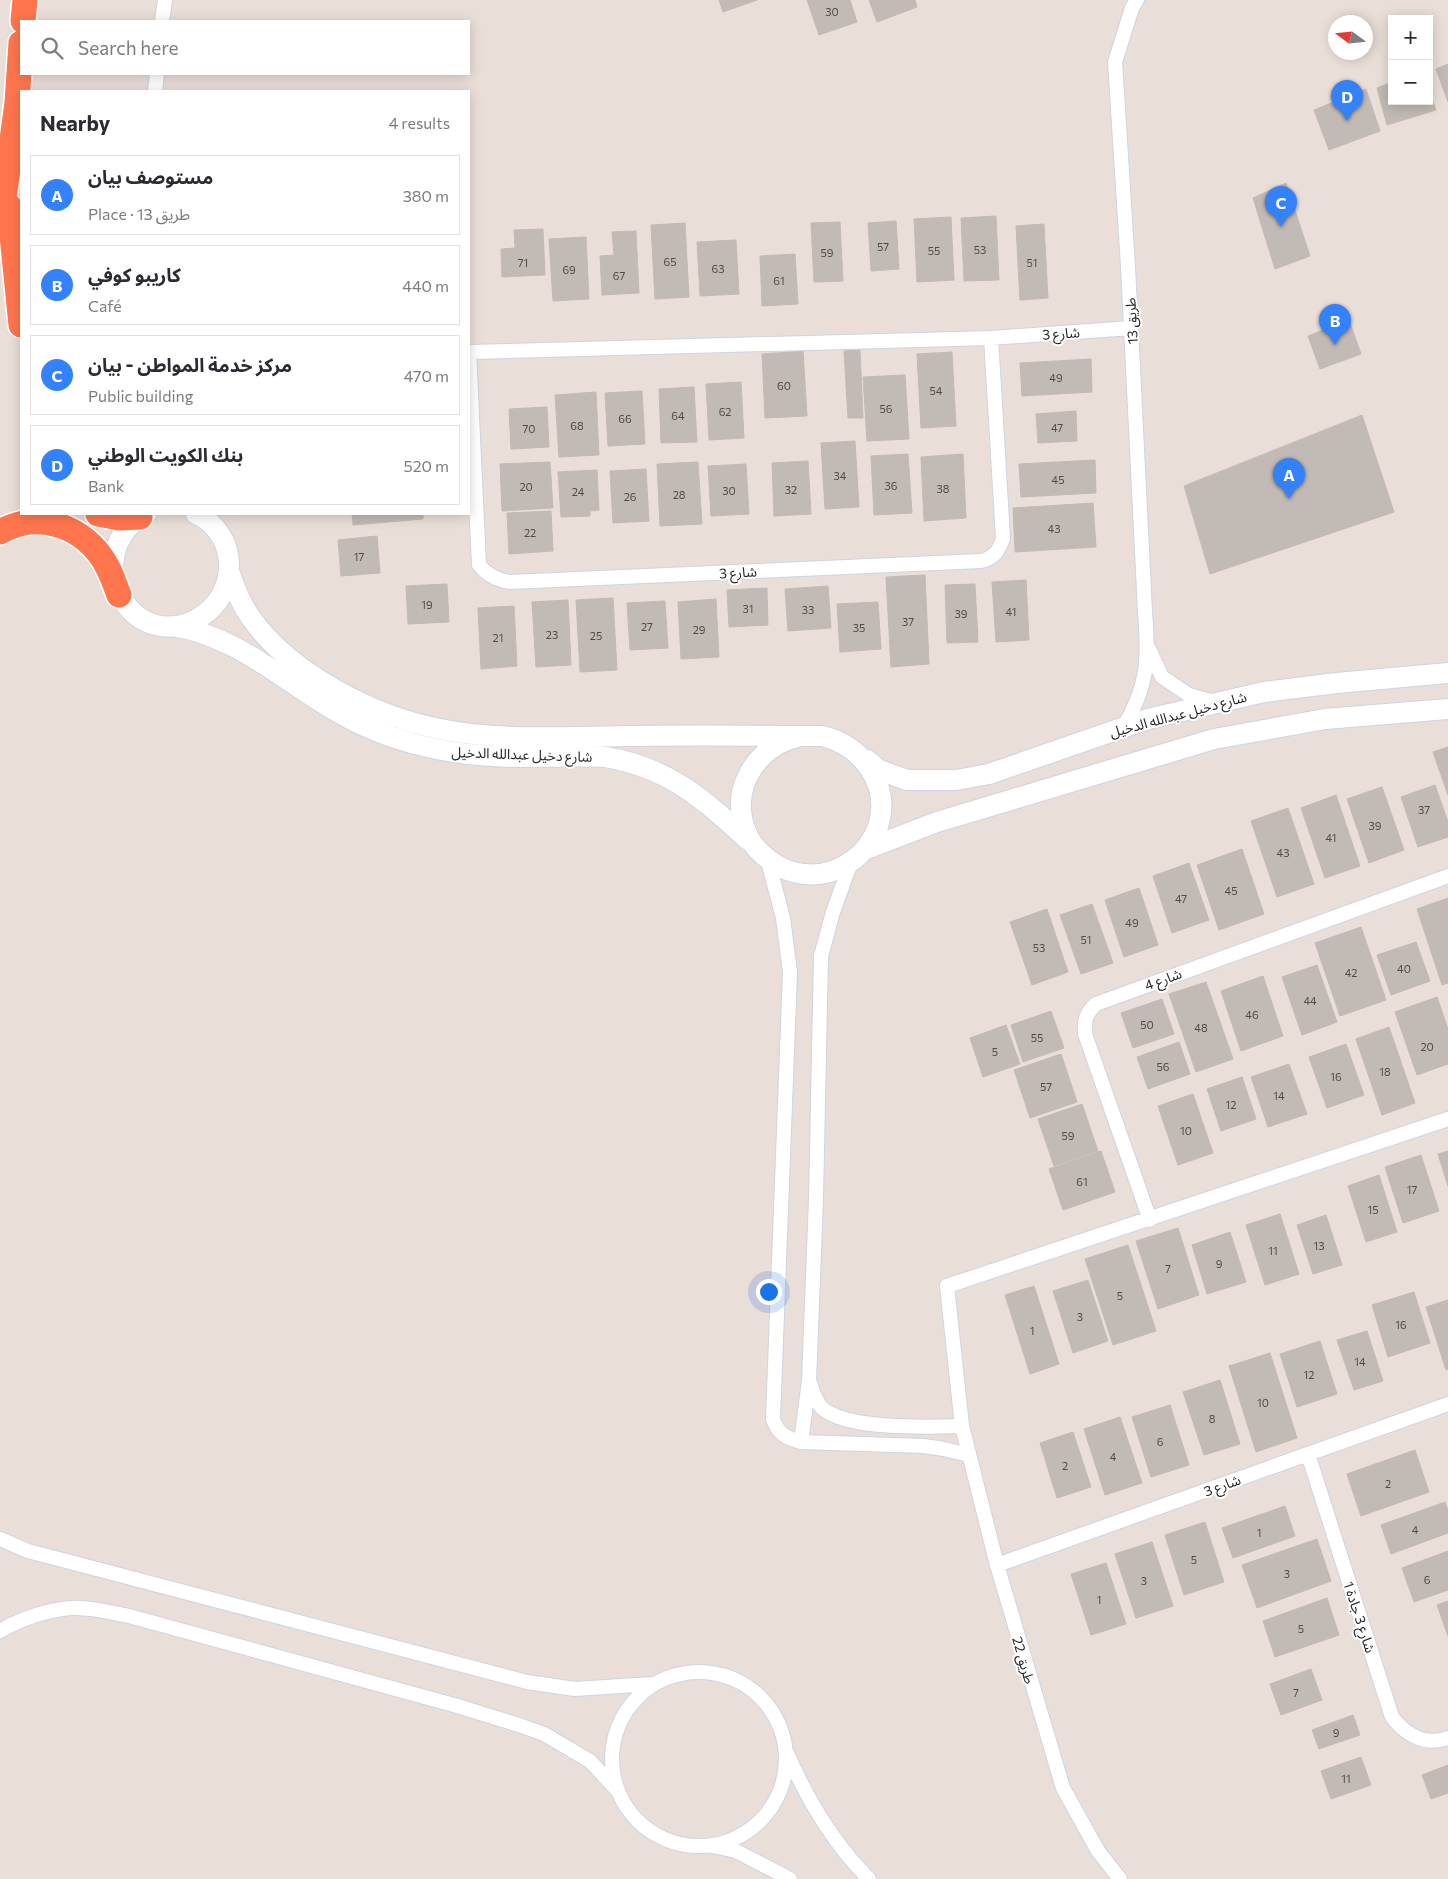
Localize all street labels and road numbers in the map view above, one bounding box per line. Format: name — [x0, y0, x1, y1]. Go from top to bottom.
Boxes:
street label: طريق 13 — [1121, 297, 1143, 345]
street label: شارع 3 — [1041, 323, 1081, 346]
street label: شارع 3 — [719, 563, 758, 584]
street label: شارع دخيل عبدالله الدخيل — [1108, 688, 1249, 743]
street label: شارع دخيل عبدالله الدخيل — [451, 743, 593, 768]
street label: شارع 4 — [1142, 964, 1185, 996]
street label: شارع 3 — [1201, 1471, 1244, 1502]
street label: شارع 3 جادة 1 — [1338, 1579, 1380, 1656]
street label: طريق 22 — [1007, 1634, 1039, 1686]

